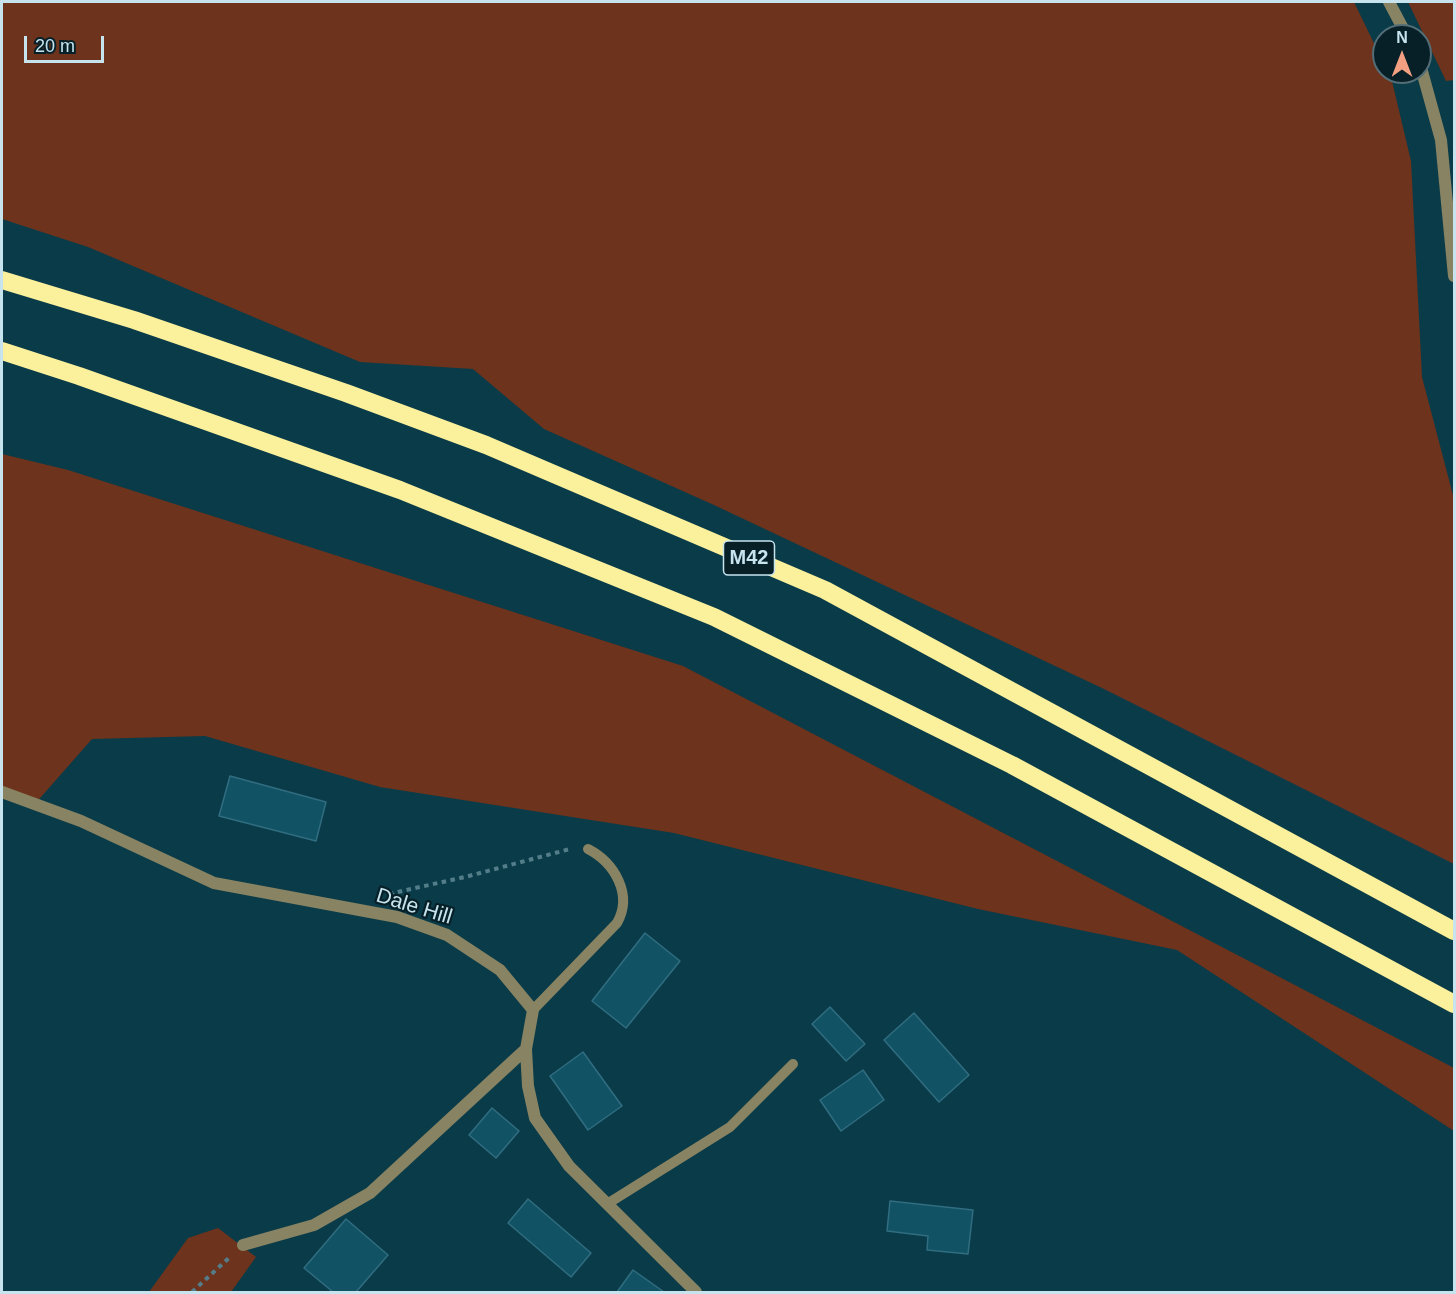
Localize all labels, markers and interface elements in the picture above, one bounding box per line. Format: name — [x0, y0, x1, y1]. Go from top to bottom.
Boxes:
scale bar — [27, 24, 106, 62]
north arrow — [1372, 24, 1432, 84]
text: N — [1396, 29, 1408, 46]
text: 20 m — [35, 36, 75, 56]
road number: M42 — [724, 541, 774, 575]
street label: Dale Hill — [373, 884, 455, 930]

